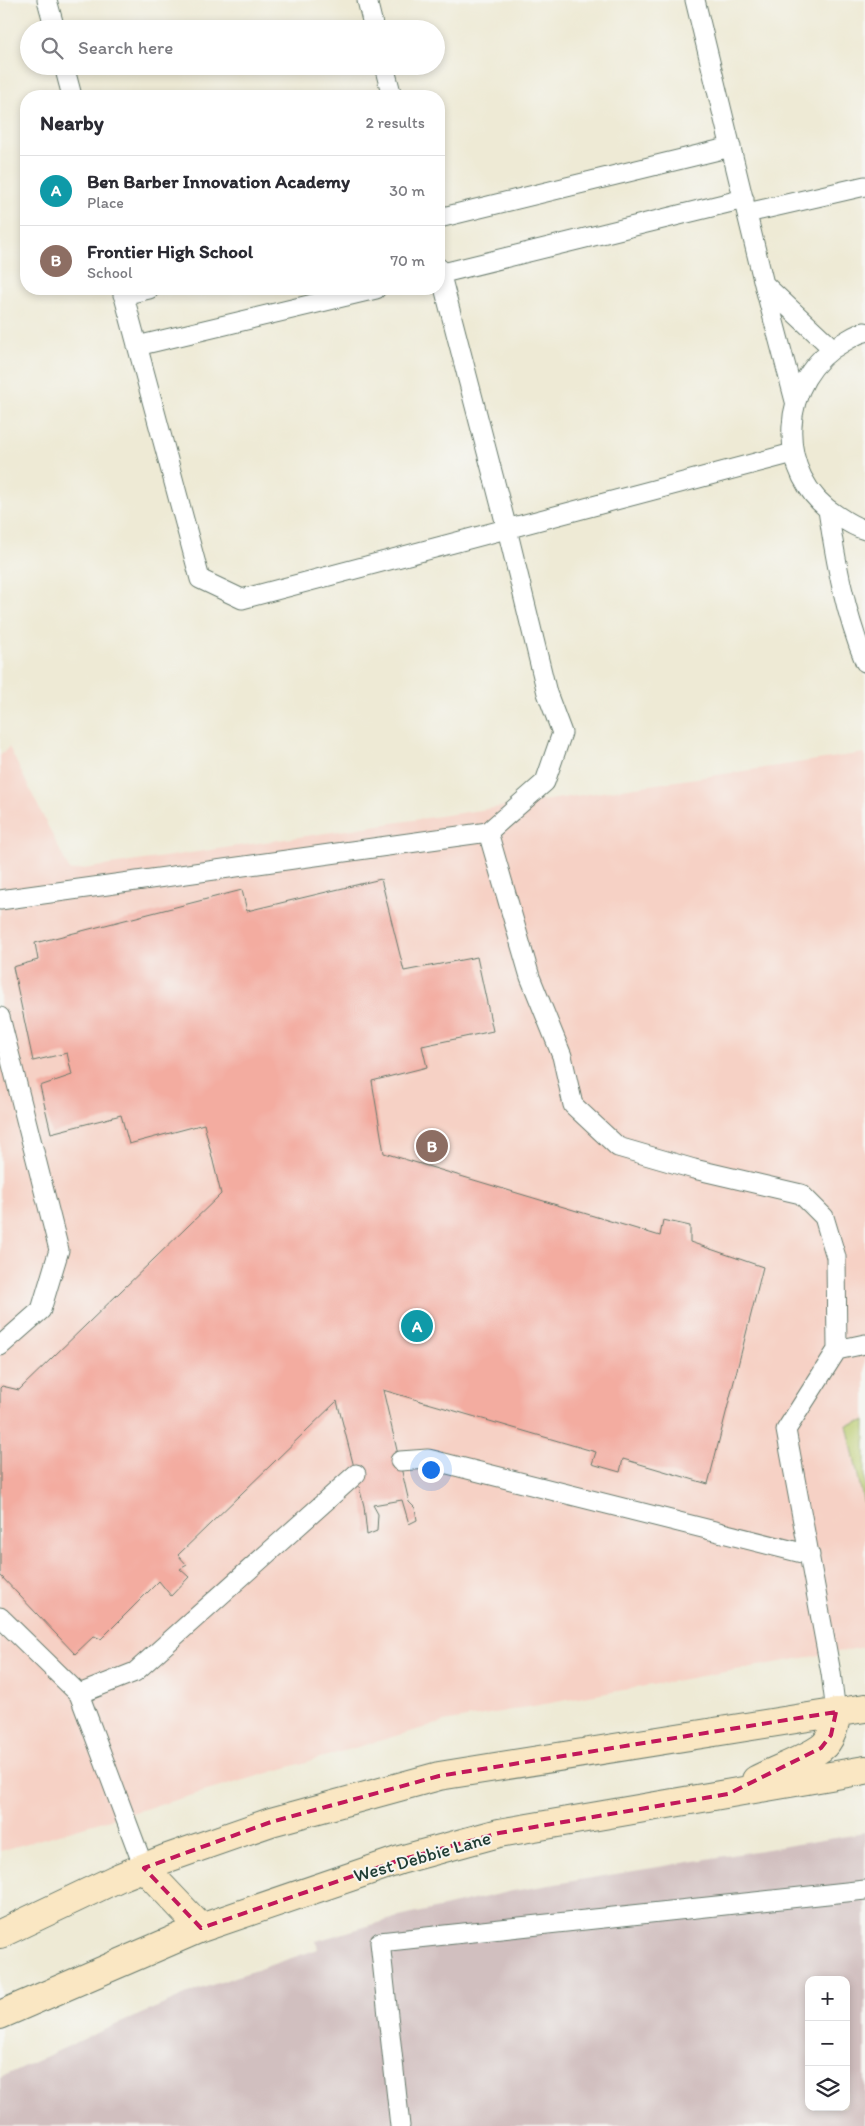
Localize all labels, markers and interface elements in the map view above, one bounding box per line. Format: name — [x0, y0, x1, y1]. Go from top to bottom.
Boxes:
search box — [20, 20, 445, 75]
icon: search — [38, 34, 66, 62]
text: Search here — [78, 36, 173, 59]
text: Nearby — [40, 110, 104, 135]
text: 2 results — [365, 113, 425, 132]
text: Ben Barber Innovation Academy — [87, 170, 350, 193]
text: A — [51, 181, 61, 200]
text: 30 m — [389, 181, 425, 200]
text: Place — [87, 193, 124, 212]
text: Frontier High School — [87, 240, 253, 263]
text: B — [51, 251, 61, 270]
text: 70 m — [390, 251, 425, 270]
text: School — [87, 263, 133, 282]
pin: B — [416, 1127, 448, 1165]
pin: A — [401, 1307, 433, 1345]
your location — [418, 1457, 444, 1483]
street label: West Debbie Lane — [351, 1826, 493, 1887]
map controls — [805, 1976, 850, 2111]
button: + — [805, 1976, 850, 2021]
button: − — [805, 2021, 850, 2066]
button: layers — [805, 2066, 850, 2111]

